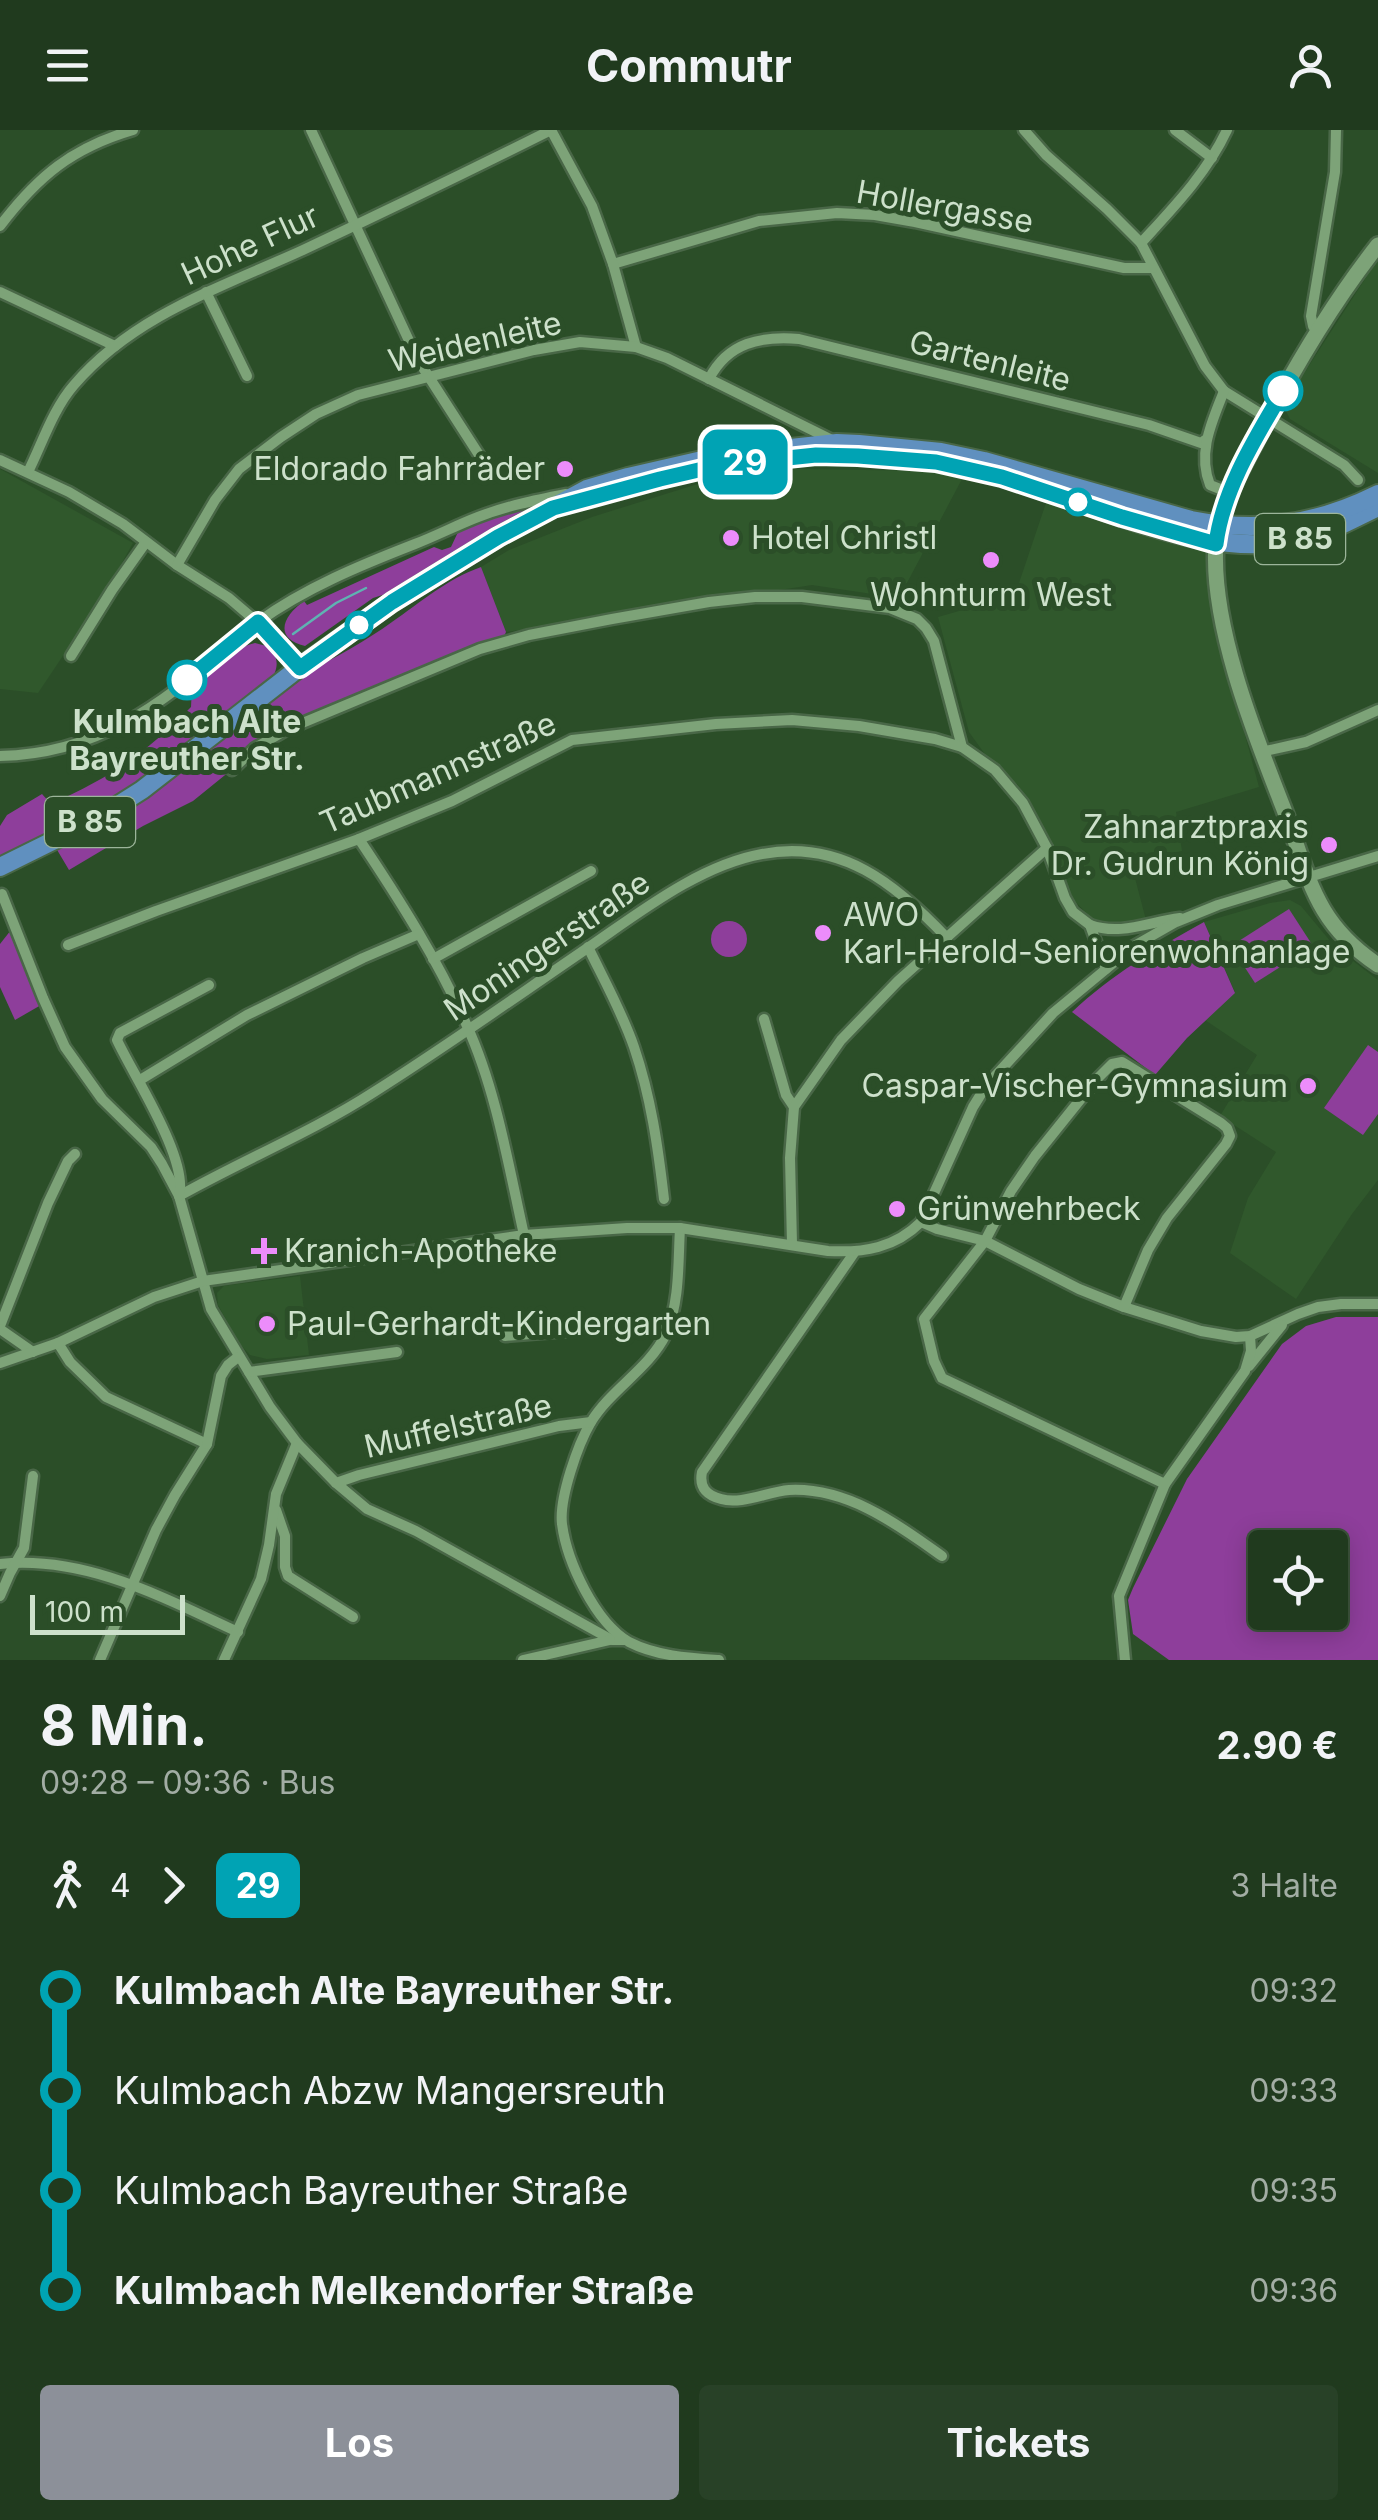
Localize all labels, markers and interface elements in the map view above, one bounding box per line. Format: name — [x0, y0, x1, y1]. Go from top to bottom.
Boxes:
icon: menu — [40, 38, 95, 93]
text: Commutr — [586, 38, 792, 93]
icon: person — [1283, 38, 1338, 93]
street label: Hollergasse — [854, 172, 1036, 241]
street label: Hohe Flur — [175, 196, 325, 293]
street label: Weidenleite — [385, 303, 565, 380]
street label: Gartenleite — [905, 322, 1075, 399]
unlabelled marker — [1264, 372, 1302, 410]
line badge: 29 — [700, 430, 790, 494]
text: 29 — [723, 441, 767, 483]
place label: Eldorado Fahrräder — [254, 449, 545, 488]
marker: Eldorado Fahrräder — [554, 458, 576, 480]
unlabelled marker — [1065, 489, 1091, 515]
road number: B 85 — [1255, 514, 1345, 564]
place label: Hotel Christl — [751, 518, 937, 557]
marker: Hotel Christl — [720, 527, 742, 549]
marker: Wohnturm West — [980, 549, 1002, 571]
place label: Wohnturm West — [870, 575, 1112, 614]
unlabelled marker — [346, 612, 372, 638]
marker: Kulmbach Alte Bayreuther Str. — [168, 661, 206, 699]
place label: Kulmbach Alte Bayreuther Str. — [69, 702, 305, 778]
street label: Taubmannstraße — [314, 703, 562, 842]
road number: B 85 — [45, 797, 135, 847]
place label: Zahnarztpraxis Dr. Gudrun König — [1051, 807, 1309, 883]
marker: Zahnarztpraxis Dr. Gudrun König — [1318, 834, 1340, 856]
street label: Moningerstraße — [436, 862, 657, 1029]
place label: AWO Karl-Herold-Seniorenwohnanlage — [843, 895, 1350, 971]
marker: AWO Karl-Herold-Seniorenwohnanlage — [812, 922, 834, 944]
place label: Caspar-Vischer-Gymnasium — [862, 1066, 1288, 1105]
marker: Caspar-Vischer-Gymnasium — [1297, 1075, 1319, 1097]
place label: Grünwehrbeck — [917, 1189, 1141, 1228]
marker: Grünwehrbeck — [886, 1198, 908, 1220]
place label: Kranich-Apotheke — [284, 1231, 557, 1270]
marker: Kranich-Apotheke — [253, 1240, 275, 1262]
place label: Paul-Gerhardt-Kindergarten — [287, 1304, 711, 1343]
marker: Paul-Gerhardt-Kindergarten — [256, 1313, 278, 1335]
street label: Muffelstraße — [360, 1385, 556, 1466]
map controls — [1248, 1530, 1348, 1630]
button: locate — [1248, 1530, 1348, 1630]
scale bar — [30, 1590, 185, 1634]
text: 100 m — [45, 1595, 124, 1629]
text: 8 Min. — [40, 1692, 208, 1758]
text: 2.90 € — [1217, 1722, 1338, 1768]
text: 09:28 – 09:36 · Bus — [40, 1763, 335, 1802]
icon: walk — [40, 1858, 95, 1913]
icon: forward — [146, 1858, 201, 1913]
text: 29 — [236, 1864, 280, 1906]
text: 4 — [110, 1866, 131, 1905]
text: 3 Halte — [1230, 1866, 1338, 1905]
text: Kulmbach Alte Bayreuther Str. — [114, 1967, 674, 2013]
text: 09:32 — [1249, 1971, 1338, 2010]
text: Kulmbach Abzw Mangersreuth — [114, 2067, 666, 2113]
text: 09:33 — [1249, 2071, 1338, 2110]
text: Kulmbach Bayreuther Straße — [114, 2167, 628, 2213]
text: 09:35 — [1250, 2171, 1338, 2210]
text: Kulmbach Melkendorfer Straße — [114, 2267, 694, 2313]
text: 09:36 — [1249, 2271, 1338, 2310]
button: Los — [40, 2385, 679, 2500]
button: Tickets — [699, 2385, 1338, 2500]

